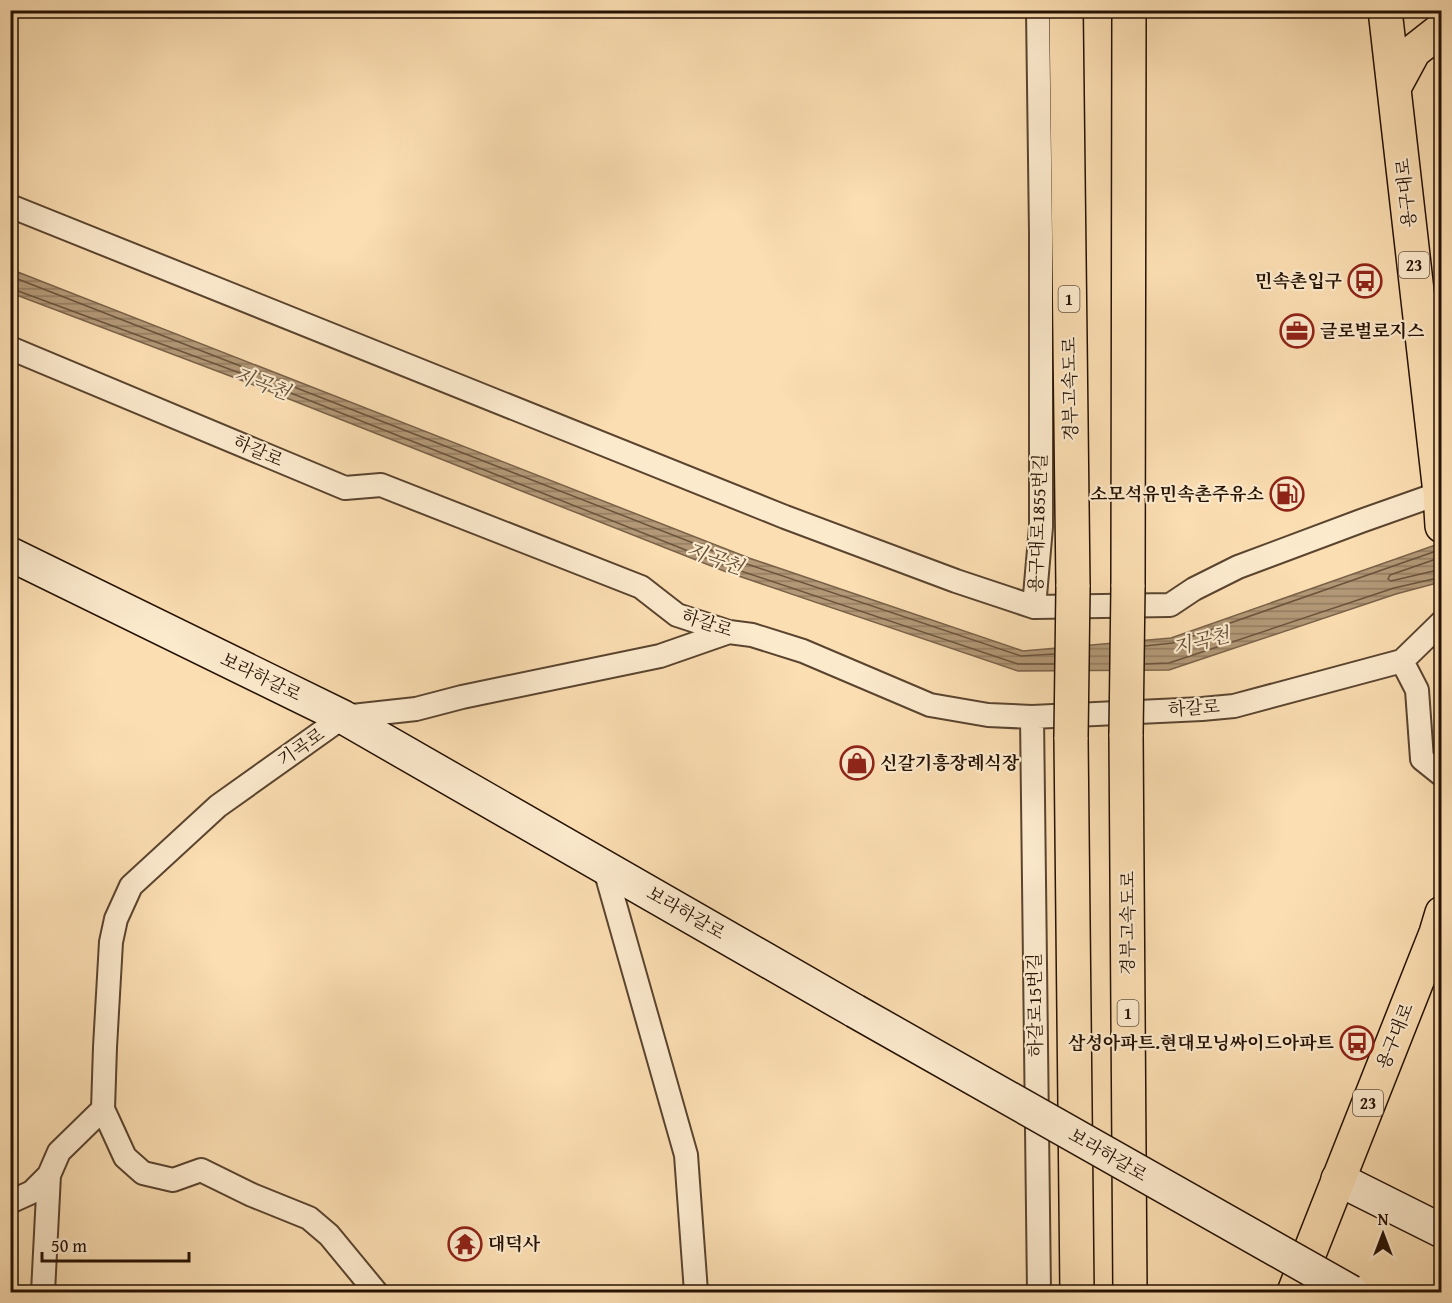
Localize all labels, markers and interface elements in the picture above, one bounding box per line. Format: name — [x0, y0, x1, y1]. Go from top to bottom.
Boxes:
street label: 용구대로 — [1388, 157, 1423, 229]
road number: 23 — [1399, 252, 1429, 278]
bus stop icon: 민속촌입구 — [1347, 263, 1383, 299]
place label: 민속촌입구 — [1255, 267, 1343, 294]
road number: 1 — [1058, 286, 1080, 312]
office icon: 글로벌로지스 — [1279, 313, 1315, 349]
place label: 글로벌로지스 — [1320, 317, 1425, 344]
street label: 경부고속도로 — [1055, 337, 1084, 441]
water label: 지곡천 — [230, 359, 296, 407]
street label: 하갈로 — [229, 428, 287, 473]
street label: 용구대로1855번길 — [1022, 453, 1053, 593]
fuel station icon: 소모석유민속촌주유소 — [1269, 476, 1305, 512]
place label: 소모석유민속촌주유소 — [1090, 480, 1265, 507]
water label: 지곡천 — [683, 534, 749, 582]
street label: 하갈로 — [678, 602, 736, 643]
water label: 지곡천 — [1169, 619, 1234, 662]
street label: 보라하갈로 — [216, 645, 306, 708]
street label: 하갈로 — [1167, 692, 1221, 723]
street label: 기곡로 — [272, 721, 330, 773]
shop icon: 신갈기흥장례식장 — [839, 745, 875, 781]
place label: 신갈기흥장례식장 — [880, 749, 1020, 776]
street label: 경부고속도로 — [1114, 871, 1141, 975]
street label: 보라하갈로 — [642, 879, 731, 946]
street label: 하갈로15번길 — [1020, 953, 1049, 1057]
street label: 용구대로 — [1369, 999, 1420, 1073]
road number: 1 — [1118, 1000, 1138, 1026]
bus stop icon: 삼성아파트.현대모닝싸이드아파트 — [1339, 1025, 1375, 1061]
place label: 삼성아파트.현대모닝싸이드아파트 — [1068, 1029, 1335, 1056]
road number: 23 — [1353, 1090, 1383, 1116]
street label: 보라하갈로 — [1064, 1121, 1153, 1188]
north arrow — [1353, 1204, 1413, 1264]
text: N — [1378, 1207, 1389, 1231]
scale bar — [42, 1225, 189, 1263]
temple icon: 대덕사 — [447, 1226, 483, 1262]
place label: 대덕사 — [488, 1230, 541, 1257]
text: 50 m — [51, 1232, 87, 1259]

